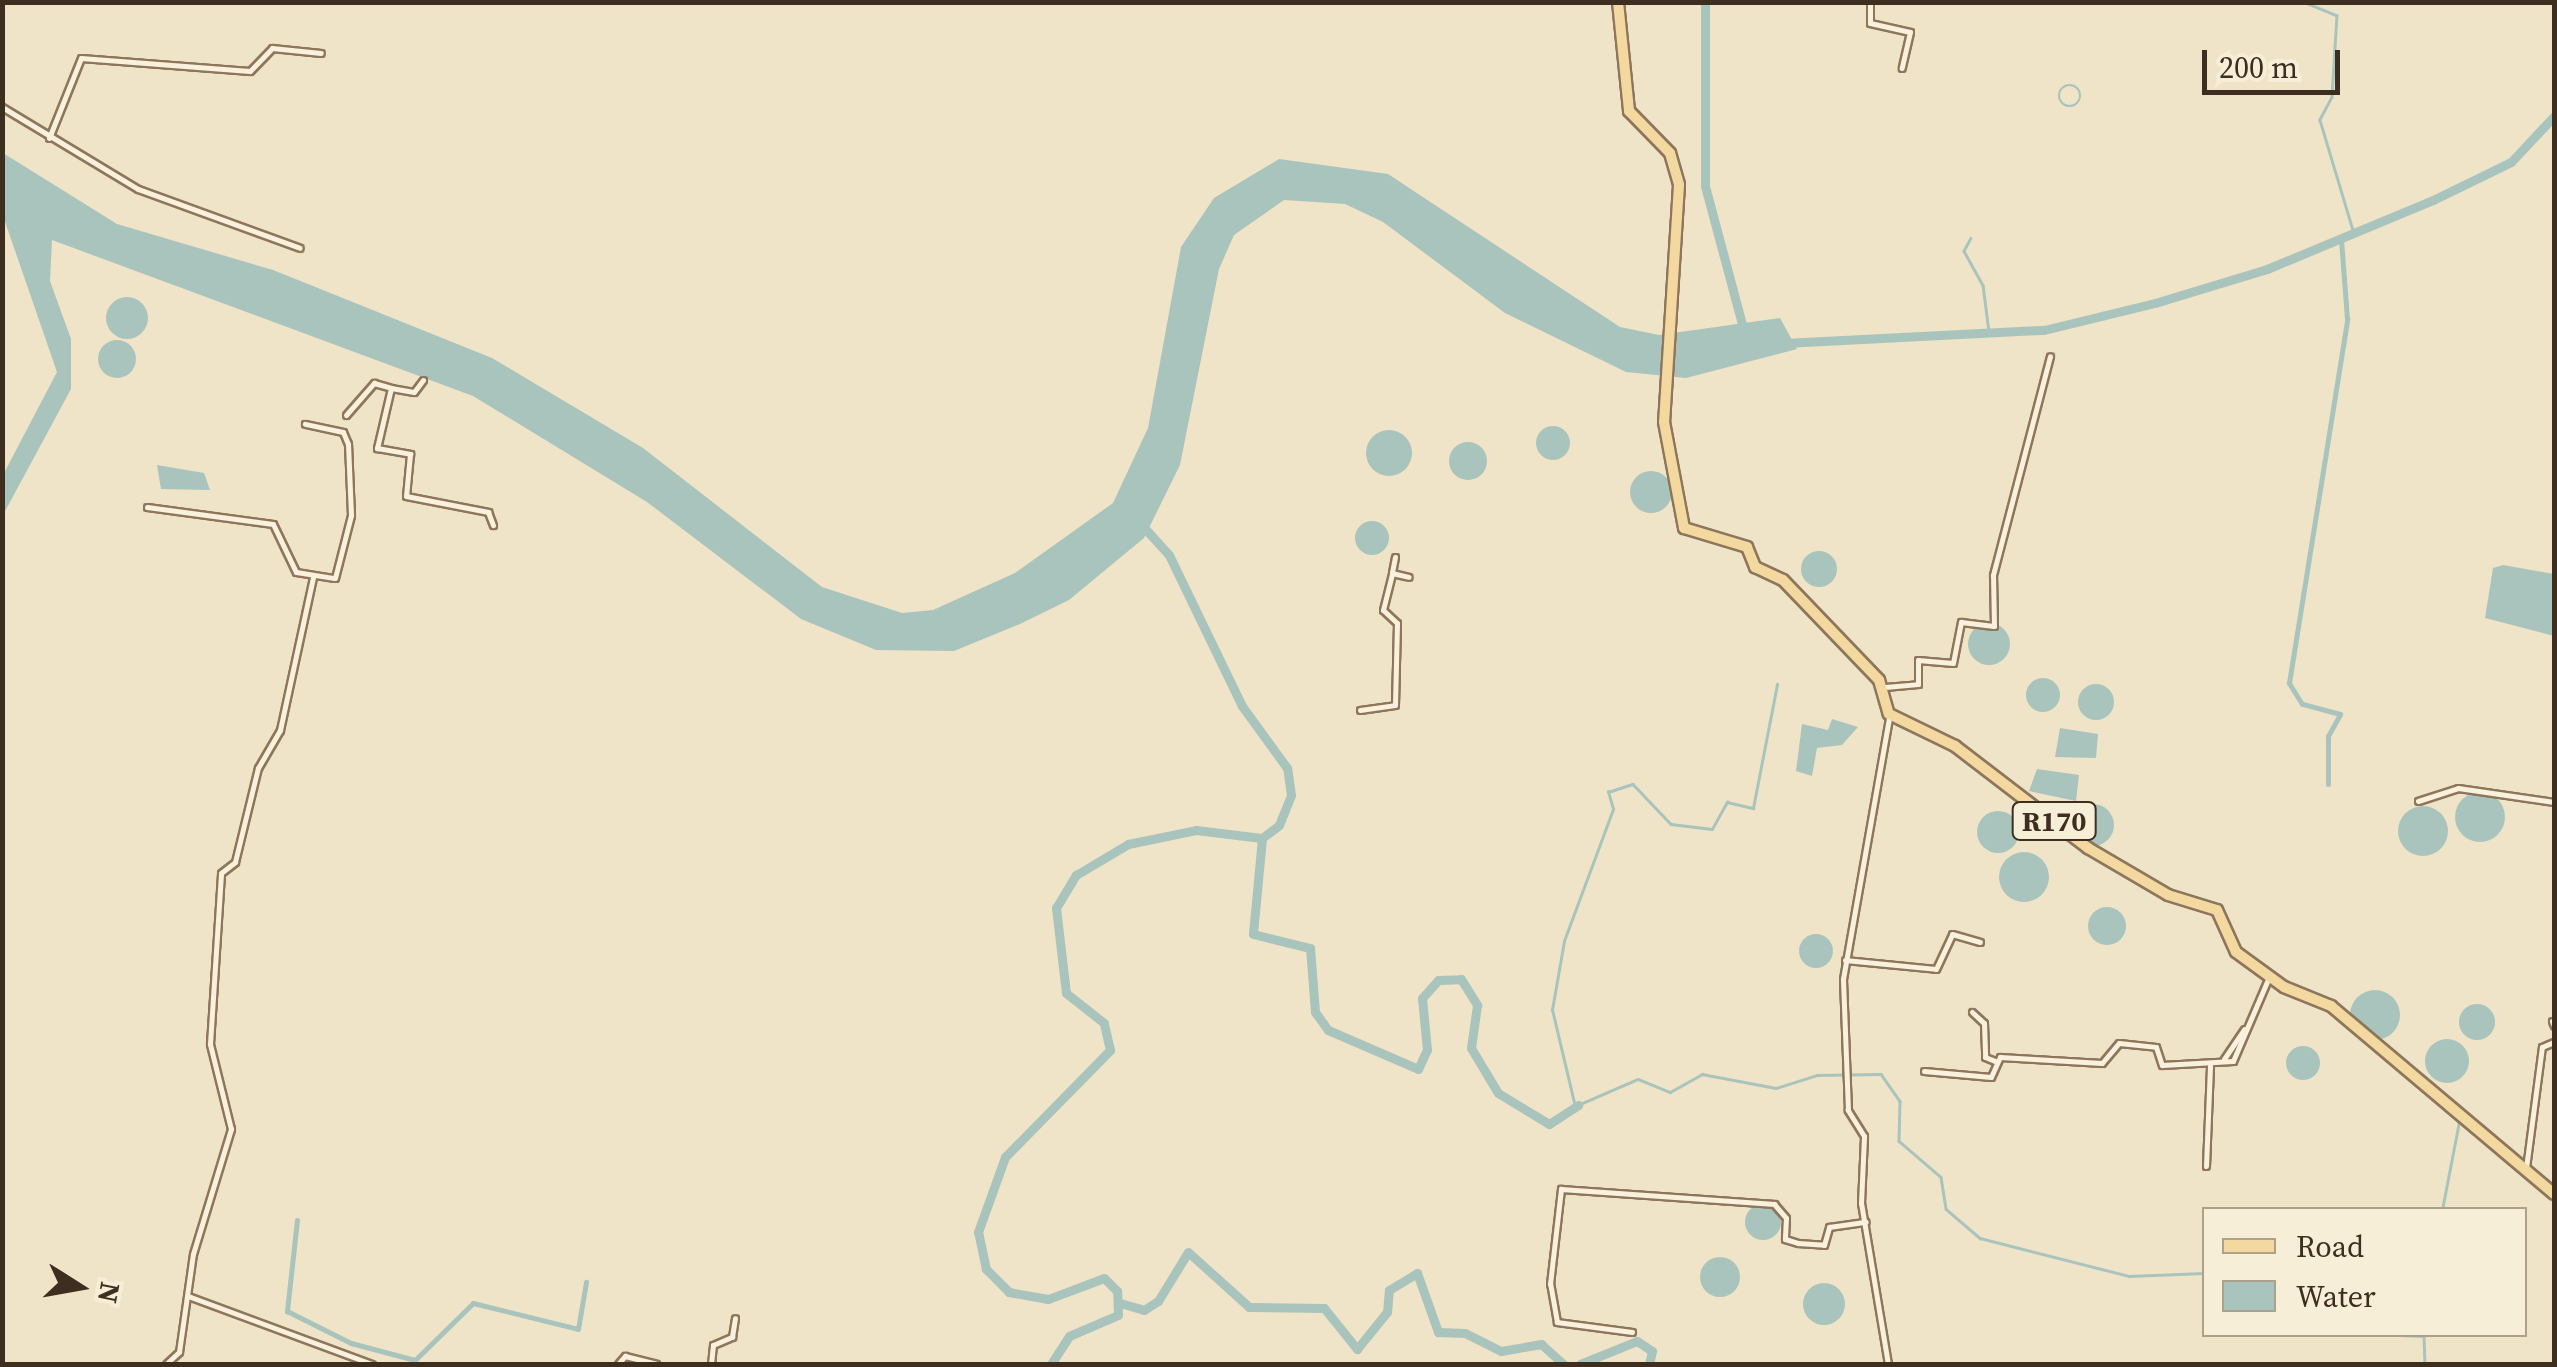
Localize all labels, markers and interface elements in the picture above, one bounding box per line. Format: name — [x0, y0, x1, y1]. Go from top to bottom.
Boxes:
scale bar — [2207, 30, 2344, 92]
text: 200 m — [2219, 47, 2298, 88]
road number: R170 — [2012, 798, 2096, 844]
legend — [2202, 1207, 2527, 1337]
text: Road — [2296, 1226, 2364, 1267]
north arrow — [30, 1237, 130, 1337]
text: Water — [2296, 1276, 2376, 1317]
text: N — [89, 1279, 130, 1306]

